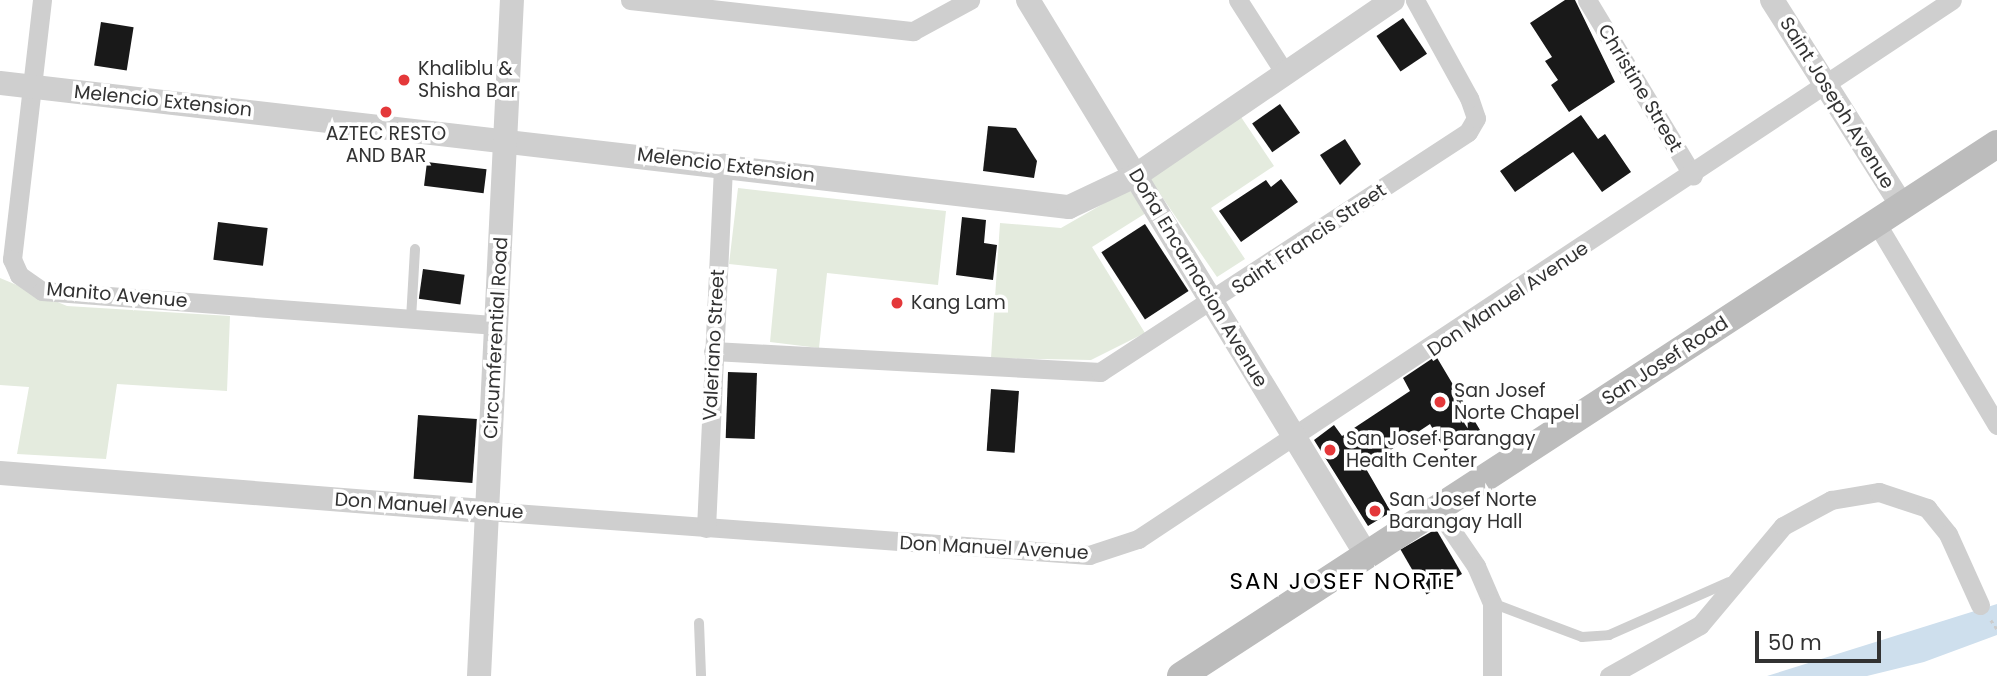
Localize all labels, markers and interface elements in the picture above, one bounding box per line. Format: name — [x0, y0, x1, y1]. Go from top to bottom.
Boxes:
street label: Saint Joseph Avenue — [1775, 13, 1899, 193]
street label: Christine Street — [1593, 20, 1687, 156]
place label: Khaliblu & Shisha Bar — [418, 58, 518, 102]
marker: Khaliblu & Shisha Bar — [396, 72, 412, 88]
street label: Melencio Extension — [73, 80, 253, 122]
marker: AZTEC RESTO AND BAR — [378, 104, 394, 120]
place label: AZTEC RESTO AND BAR — [326, 123, 446, 167]
street label: Melencio Extension — [636, 143, 816, 187]
street label: Doña Encarnacion Avenue — [1124, 165, 1272, 391]
street label: Saint Francis Street — [1227, 179, 1391, 299]
street label: Circumferential Road — [479, 236, 513, 440]
street label: Don Manuel Avenue — [1423, 237, 1593, 361]
street label: Valeriano Street — [699, 269, 729, 421]
street label: Manito Avenue — [46, 277, 188, 313]
place label: Kang Lam — [911, 292, 1006, 314]
marker: Kang Lam — [889, 295, 905, 311]
street label: San Josef Road — [1598, 312, 1732, 410]
place label: San Josef Norte Chapel — [1454, 380, 1579, 424]
marker: San Josef Norte Chapel — [1432, 394, 1448, 410]
place label: San Josef Barangay Health Center — [1346, 428, 1535, 472]
marker: San Josef Barangay Health Center — [1320, 440, 1340, 460]
street label: Don Manuel Avenue — [334, 488, 524, 524]
place label: San Josef Norte Barangay Hall — [1389, 489, 1537, 533]
marker: San Josef Norte Barangay Hall — [1367, 503, 1383, 519]
street label: Don Manuel Avenue — [899, 532, 1089, 564]
district label: SAN JOSEF NORTE — [1231, 567, 1455, 595]
scale bar — [1759, 616, 1885, 660]
text: 50 m — [1768, 628, 1822, 657]

